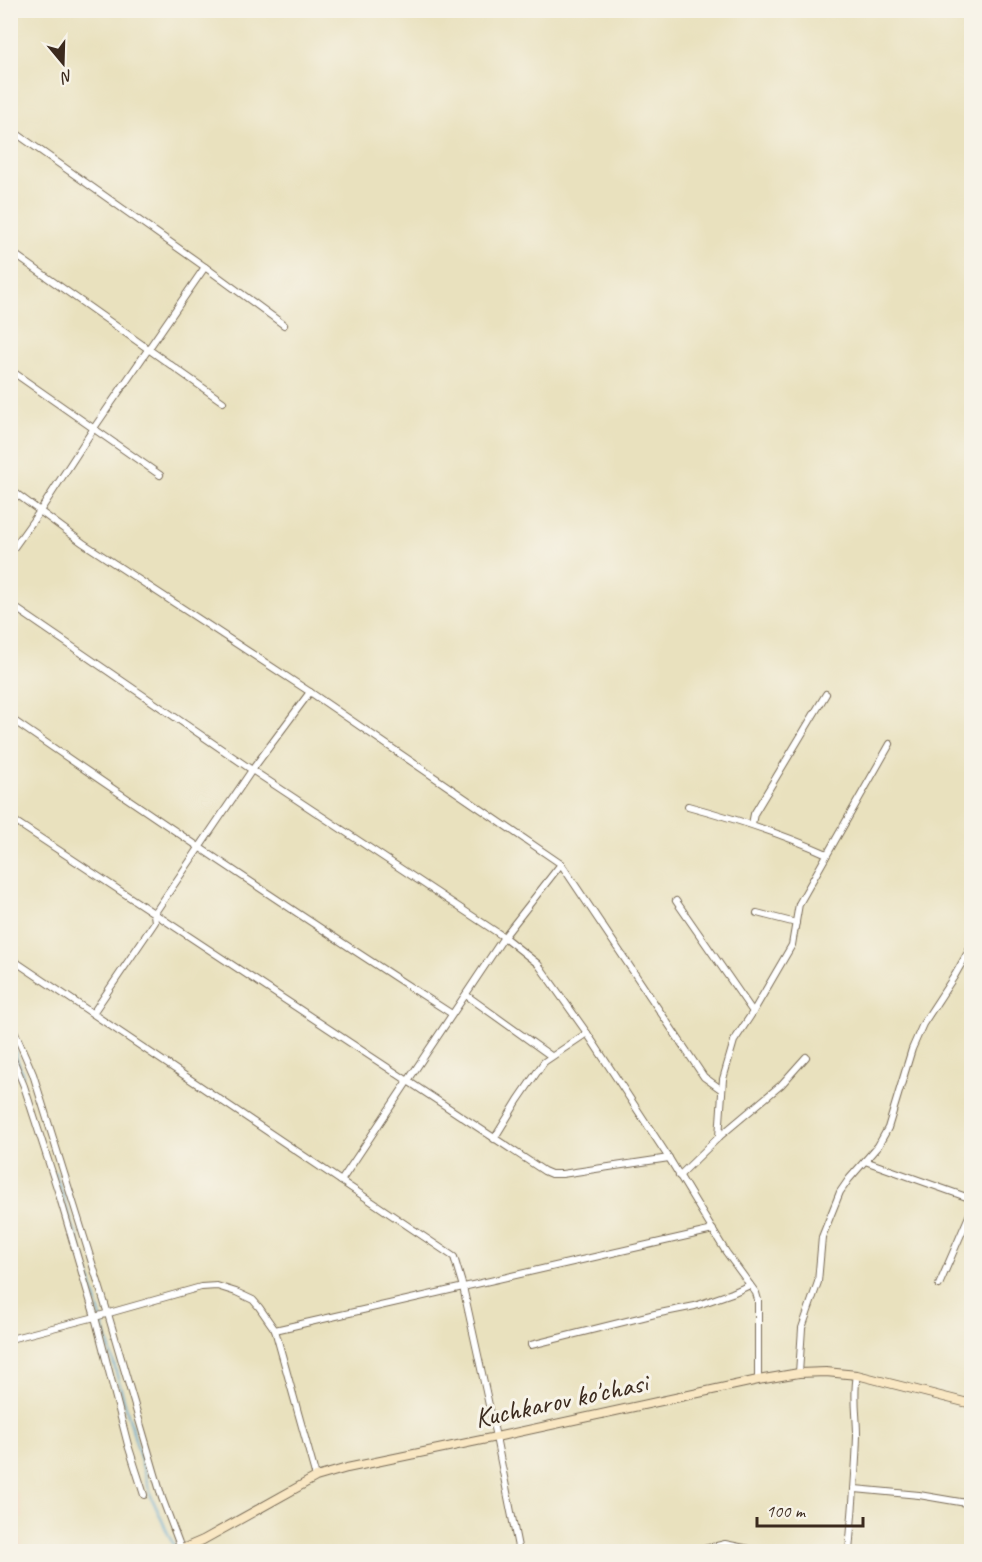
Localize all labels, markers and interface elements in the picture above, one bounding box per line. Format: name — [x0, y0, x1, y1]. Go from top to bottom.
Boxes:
north arrow — [33, 33, 93, 93]
text: N — [57, 65, 75, 88]
street label: Kuchkarov ko'chasi — [471, 1364, 654, 1435]
scale bar — [757, 1490, 864, 1528]
text: 100 m — [766, 1500, 807, 1522]

